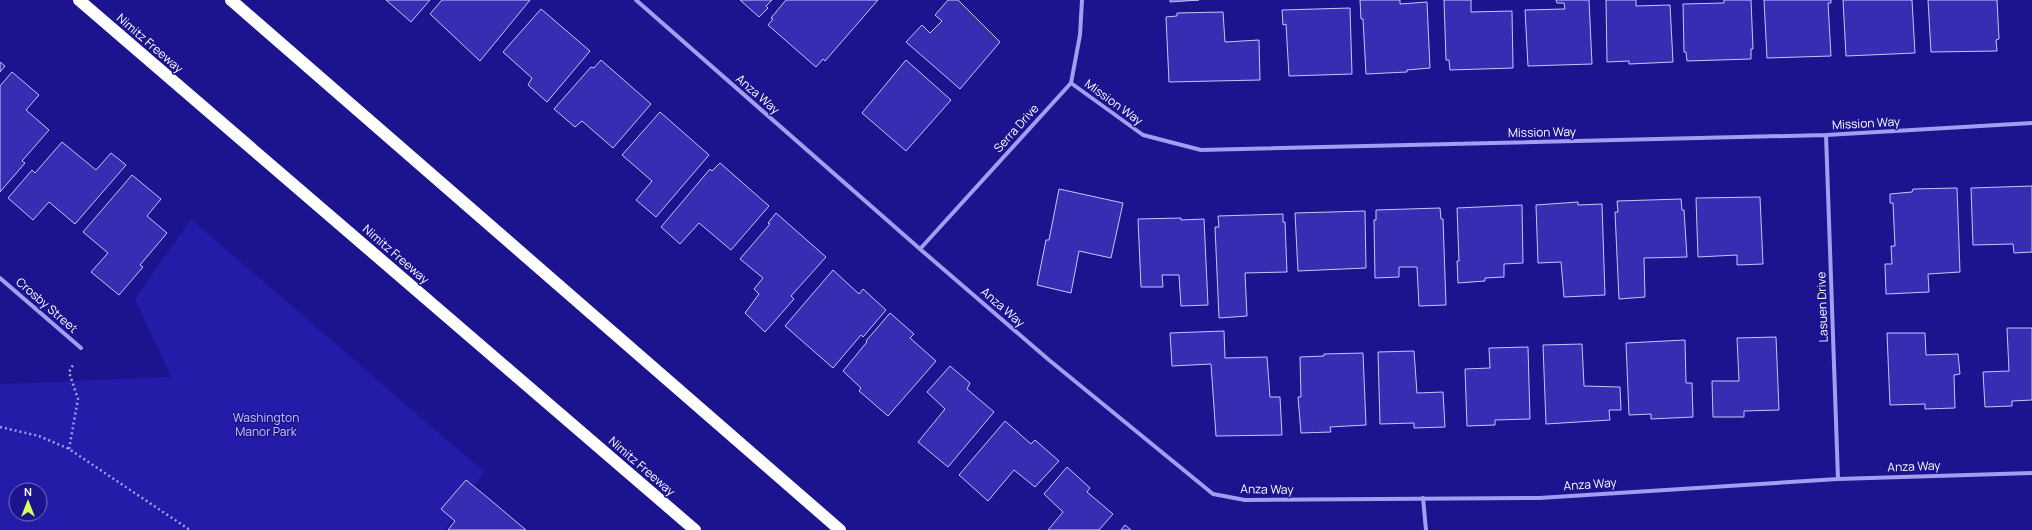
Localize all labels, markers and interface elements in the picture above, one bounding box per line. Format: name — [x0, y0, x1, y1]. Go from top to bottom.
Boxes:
street label: Nimitz Freeway — [113, 9, 187, 77]
street label: Anza Way — [732, 70, 784, 118]
street label: Mission Way — [1081, 75, 1147, 129]
street label: Serra Drive — [990, 100, 1042, 156]
street label: Mission Way — [1831, 113, 1901, 133]
street label: Mission Way — [1508, 123, 1577, 141]
street label: Nimitz Freeway — [359, 220, 433, 288]
street label: Lasuen Drive — [1812, 271, 1832, 343]
street label: Crosby Street — [12, 273, 82, 337]
street label: Anza Way — [977, 283, 1029, 331]
park label: Washington Manor Park — [233, 409, 299, 440]
street label: Nimitz Freeway — [605, 432, 679, 500]
street label: Anza Way — [1887, 457, 1941, 475]
street label: Anza Way — [1563, 474, 1618, 494]
street label: Anza Way — [1240, 480, 1294, 498]
north arrow — [8, 482, 48, 522]
text: N — [24, 484, 32, 499]

